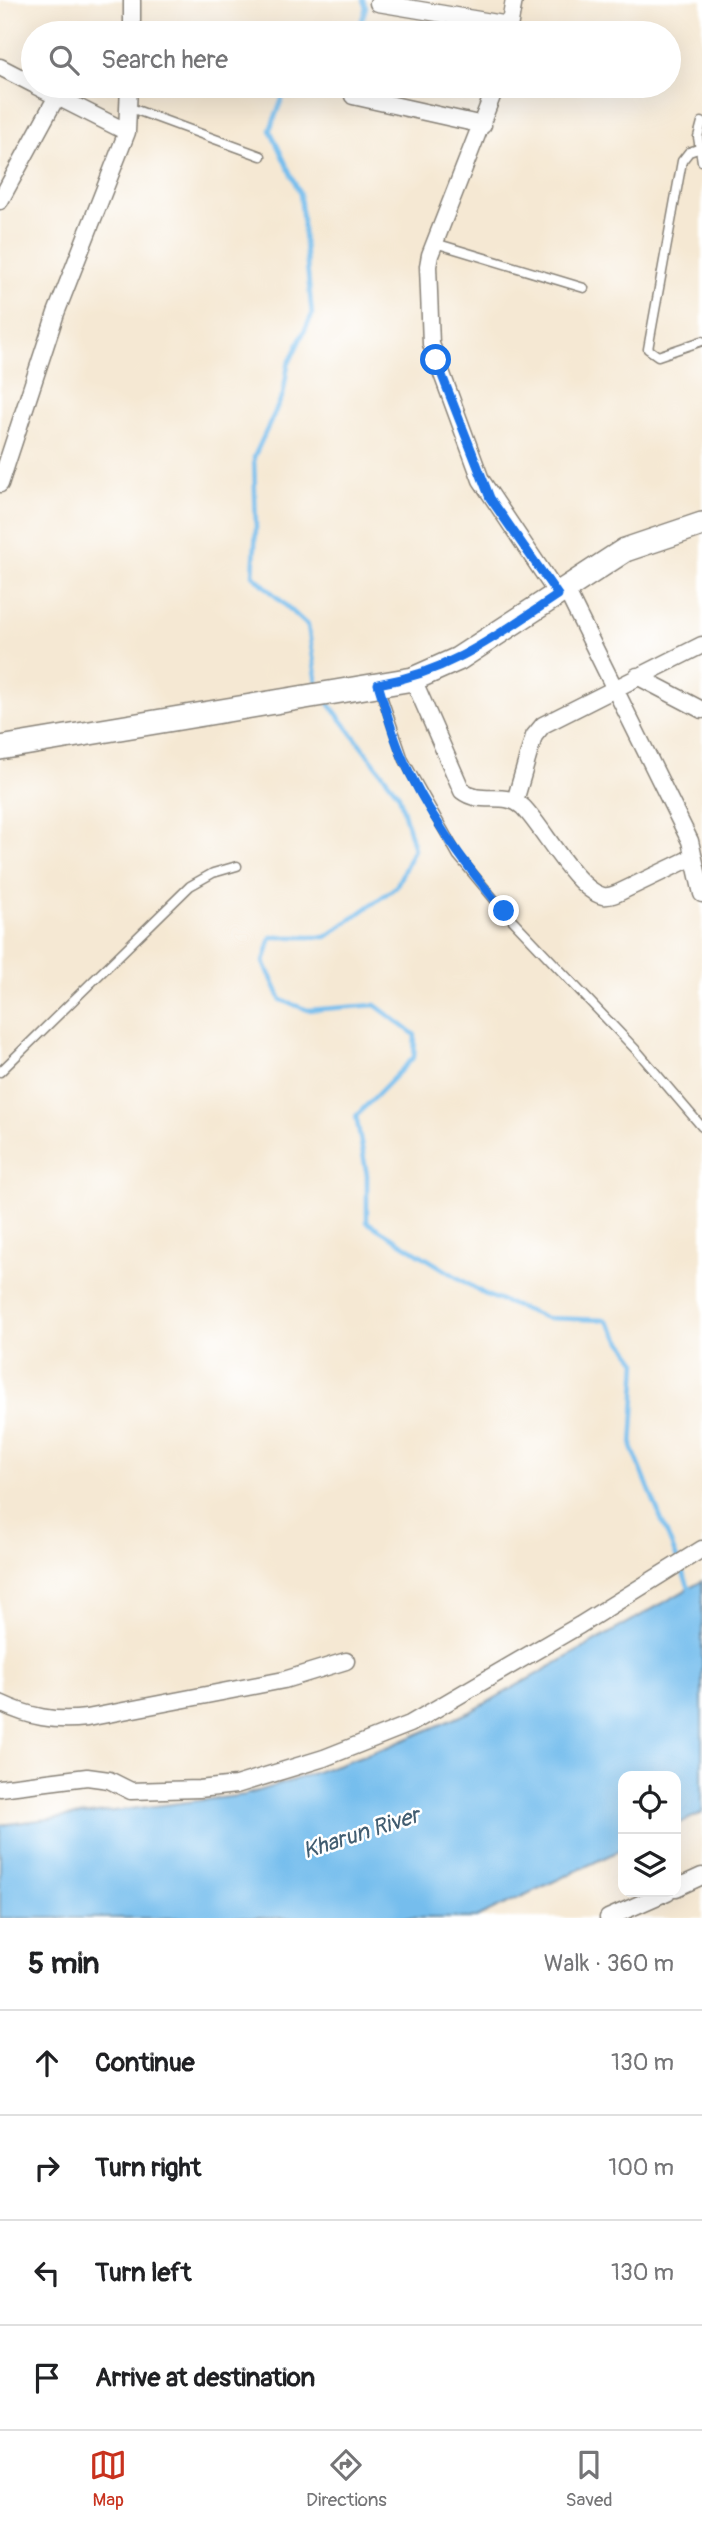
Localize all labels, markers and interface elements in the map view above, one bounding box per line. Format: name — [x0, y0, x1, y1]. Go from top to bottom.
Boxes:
search box — [21, 21, 681, 98]
icon: search — [45, 41, 83, 79]
text: Search here — [101, 44, 228, 76]
route start — [420, 344, 451, 375]
route end — [488, 895, 519, 926]
map controls — [618, 1771, 681, 1897]
button: locate — [618, 1771, 681, 1834]
water label: Kharun River — [299, 1800, 426, 1866]
button: layers — [618, 1834, 681, 1897]
text: 5 min — [28, 1945, 99, 1982]
text: Walk · 360 m — [544, 1949, 674, 1978]
icon: ahead — [28, 2044, 66, 2082]
text: Continue — [95, 2047, 195, 2079]
text: 130 m — [611, 2048, 674, 2077]
icon: right — [28, 2149, 66, 2187]
text: Turn right — [95, 2152, 201, 2184]
text: 100 m — [608, 2153, 674, 2182]
icon: left — [28, 2254, 66, 2292]
text: Turn left — [95, 2257, 191, 2289]
text: 130 m — [611, 2258, 674, 2287]
icon: arrive — [28, 2359, 66, 2397]
text: Arrive at destination — [95, 2362, 315, 2394]
tab: Map — [89, 2446, 127, 2512]
tab: Directions — [306, 2446, 387, 2512]
tab: Saved — [565, 2446, 613, 2512]

